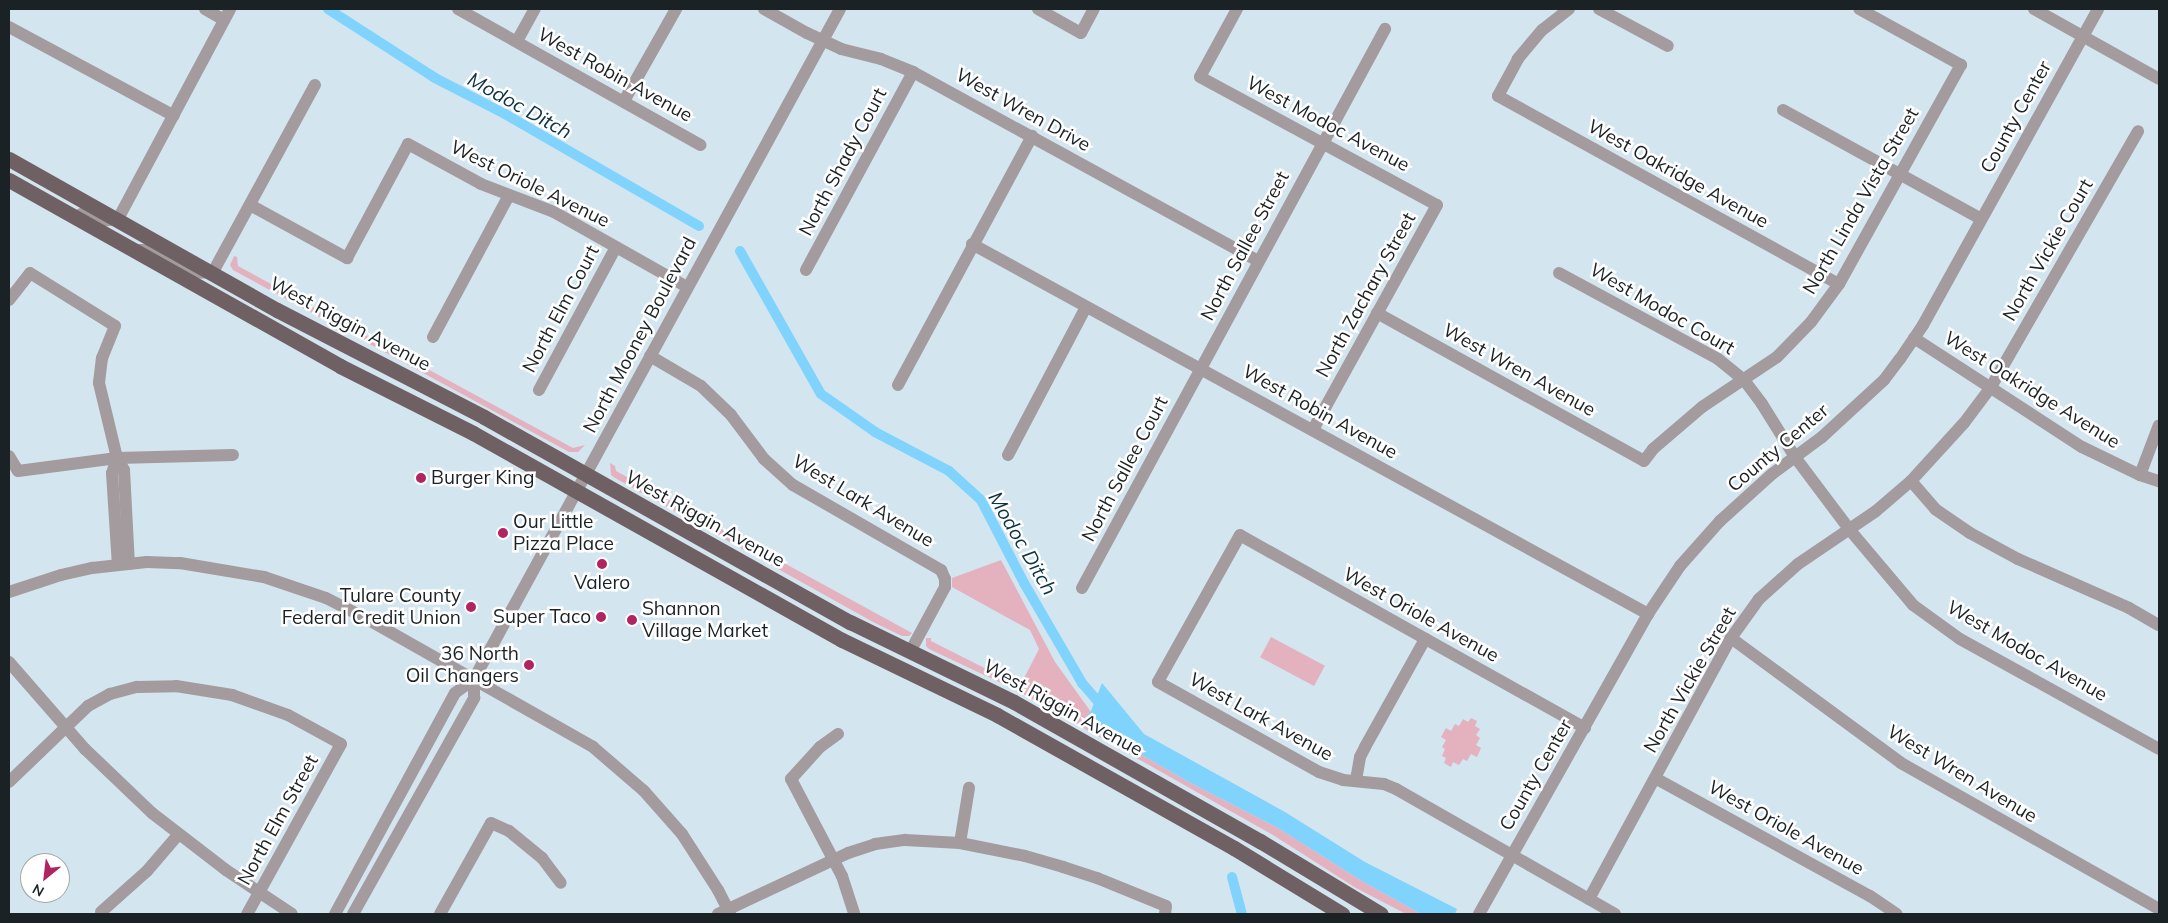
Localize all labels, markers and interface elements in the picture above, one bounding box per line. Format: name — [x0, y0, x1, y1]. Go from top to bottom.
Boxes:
street label: West Robin Avenue — [534, 23, 696, 127]
street label: County Center — [1976, 57, 2056, 177]
street label: West Wren Drive — [952, 64, 1094, 156]
water label: Modoc Ditch — [464, 67, 576, 143]
street label: West Modoc Avenue — [1243, 71, 1413, 177]
street label: North Shady Court — [794, 84, 892, 240]
street label: North Linda Vista Street — [1798, 104, 1924, 298]
street label: West Oakridge Avenue — [1584, 115, 1772, 233]
street label: West Oriole Avenue — [447, 136, 613, 232]
street label: North Sallee Street — [1196, 168, 1294, 324]
street label: North Vickie Court — [1998, 175, 2098, 325]
street label: North Zachary Street — [1311, 209, 1421, 381]
street label: North Mooney Boulevard — [579, 233, 701, 437]
street label: North Elm Court — [518, 242, 604, 376]
street label: West Modoc Court — [1586, 258, 1738, 360]
street label: West Riggin Avenue — [266, 272, 434, 376]
street label: West Wren Avenue — [1439, 319, 1599, 421]
street label: West Oakridge Avenue — [1940, 327, 2124, 453]
street label: West Robin Avenue — [1239, 360, 1401, 464]
street label: North Sallee Court — [1077, 392, 1173, 546]
street label: County Center — [1723, 399, 1833, 497]
street label: West Lark Avenue — [788, 450, 938, 552]
street label: West Riggin Avenue — [621, 466, 789, 572]
place label: Burger King — [431, 467, 534, 489]
marker: Burger King — [415, 472, 427, 484]
water label: Modoc Ditch — [984, 487, 1062, 599]
place label: Our Little Pizza Place — [513, 511, 614, 555]
marker: Our Little Pizza Place — [497, 527, 509, 539]
marker: Valero — [596, 558, 608, 570]
street label: West Oriole Avenue — [1339, 563, 1503, 667]
place label: Valero — [574, 572, 630, 594]
place label: Tulare County Federal Credit Union — [282, 585, 461, 629]
street label: West Modoc Avenue — [1943, 596, 2111, 706]
place label: Shannon Village Market — [642, 598, 768, 642]
marker: Tulare County Federal Credit Union — [465, 601, 477, 613]
street label: North Vickie Street — [1639, 603, 1741, 757]
place label: Super Taco — [493, 606, 591, 628]
marker: Super Taco — [595, 611, 607, 623]
marker: Shannon Village Market — [626, 614, 638, 626]
place label: 36 North Oil Changers — [406, 643, 519, 687]
street label: West Riggin Avenue — [979, 655, 1147, 761]
marker: 36 North Oil Changers — [523, 659, 535, 671]
street label: West Lark Avenue — [1185, 668, 1337, 766]
street label: County Center — [1495, 715, 1577, 835]
street label: West Wren Avenue — [1883, 720, 2041, 828]
street label: North Elm Street — [233, 751, 323, 889]
street label: West Oriole Avenue — [1704, 776, 1868, 880]
north arrow — [20, 853, 70, 903]
text: N — [29, 880, 47, 901]

